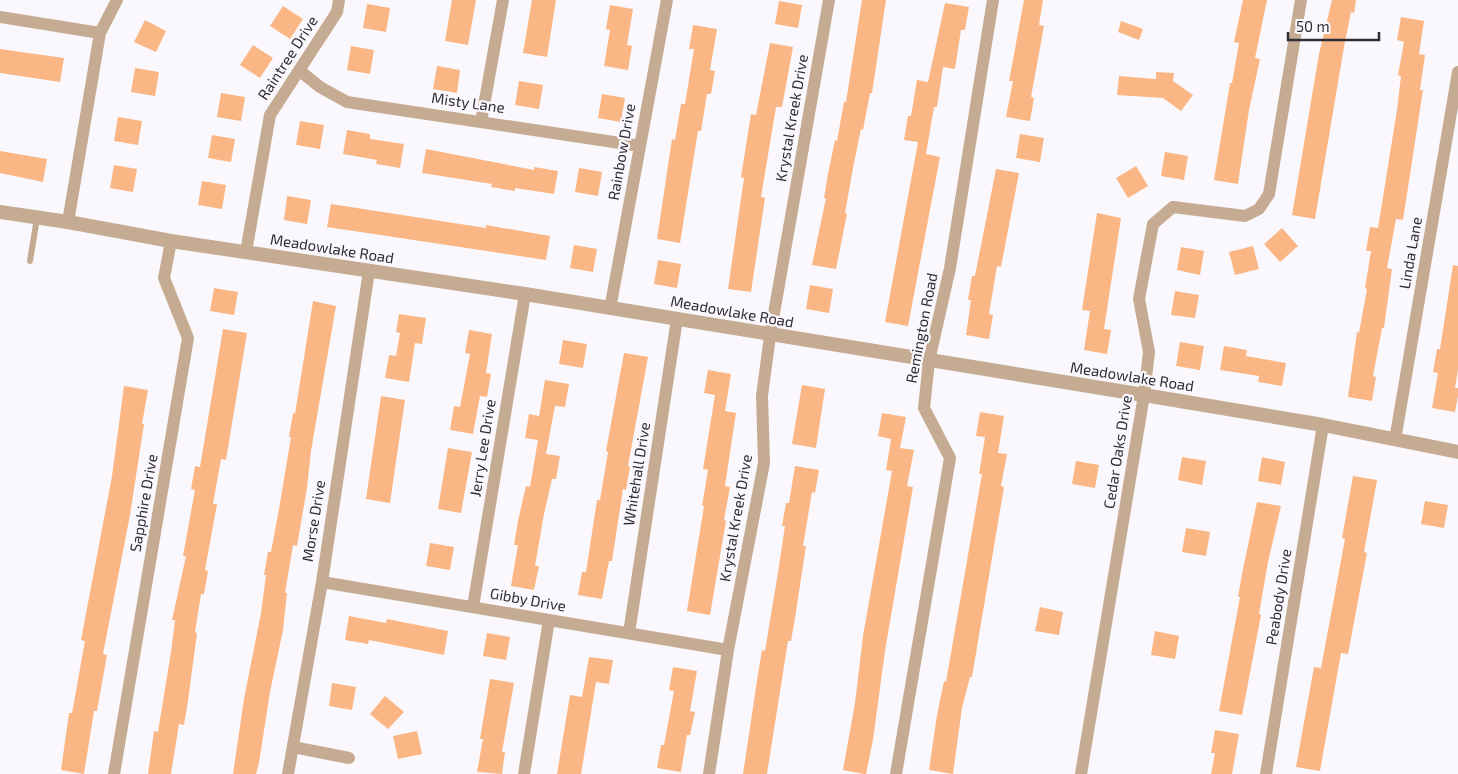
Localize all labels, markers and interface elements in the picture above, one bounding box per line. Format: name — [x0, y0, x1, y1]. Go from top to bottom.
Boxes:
scale bar — [1288, 10, 1379, 42]
street label: Raintree Drive — [253, 12, 321, 103]
text: 50 m — [1296, 17, 1330, 35]
street label: Krystal Kreek Drive — [771, 53, 811, 183]
street label: Misty Lane — [430, 88, 506, 116]
street label: Rainbow Drive — [604, 102, 638, 202]
street label: Linda Lane — [1395, 215, 1425, 290]
street label: Meadowlake Road — [269, 229, 395, 267]
street label: Remington Road — [901, 271, 941, 385]
street label: Meadowlake Road — [669, 291, 795, 331]
street label: Meadowlake Road — [1069, 357, 1195, 395]
street label: Cedar Oaks Drive — [1099, 394, 1135, 510]
street label: Jerry Lee Drive — [465, 398, 499, 498]
street label: Whitehall Drive — [619, 421, 653, 527]
street label: Sapphire Drive — [126, 452, 161, 553]
street label: Krystal Kreek Drive — [715, 453, 755, 583]
street label: Morse Drive — [298, 479, 328, 563]
street label: Peabody Drive — [1262, 547, 1295, 646]
street label: Gibby Drive — [489, 583, 568, 615]

